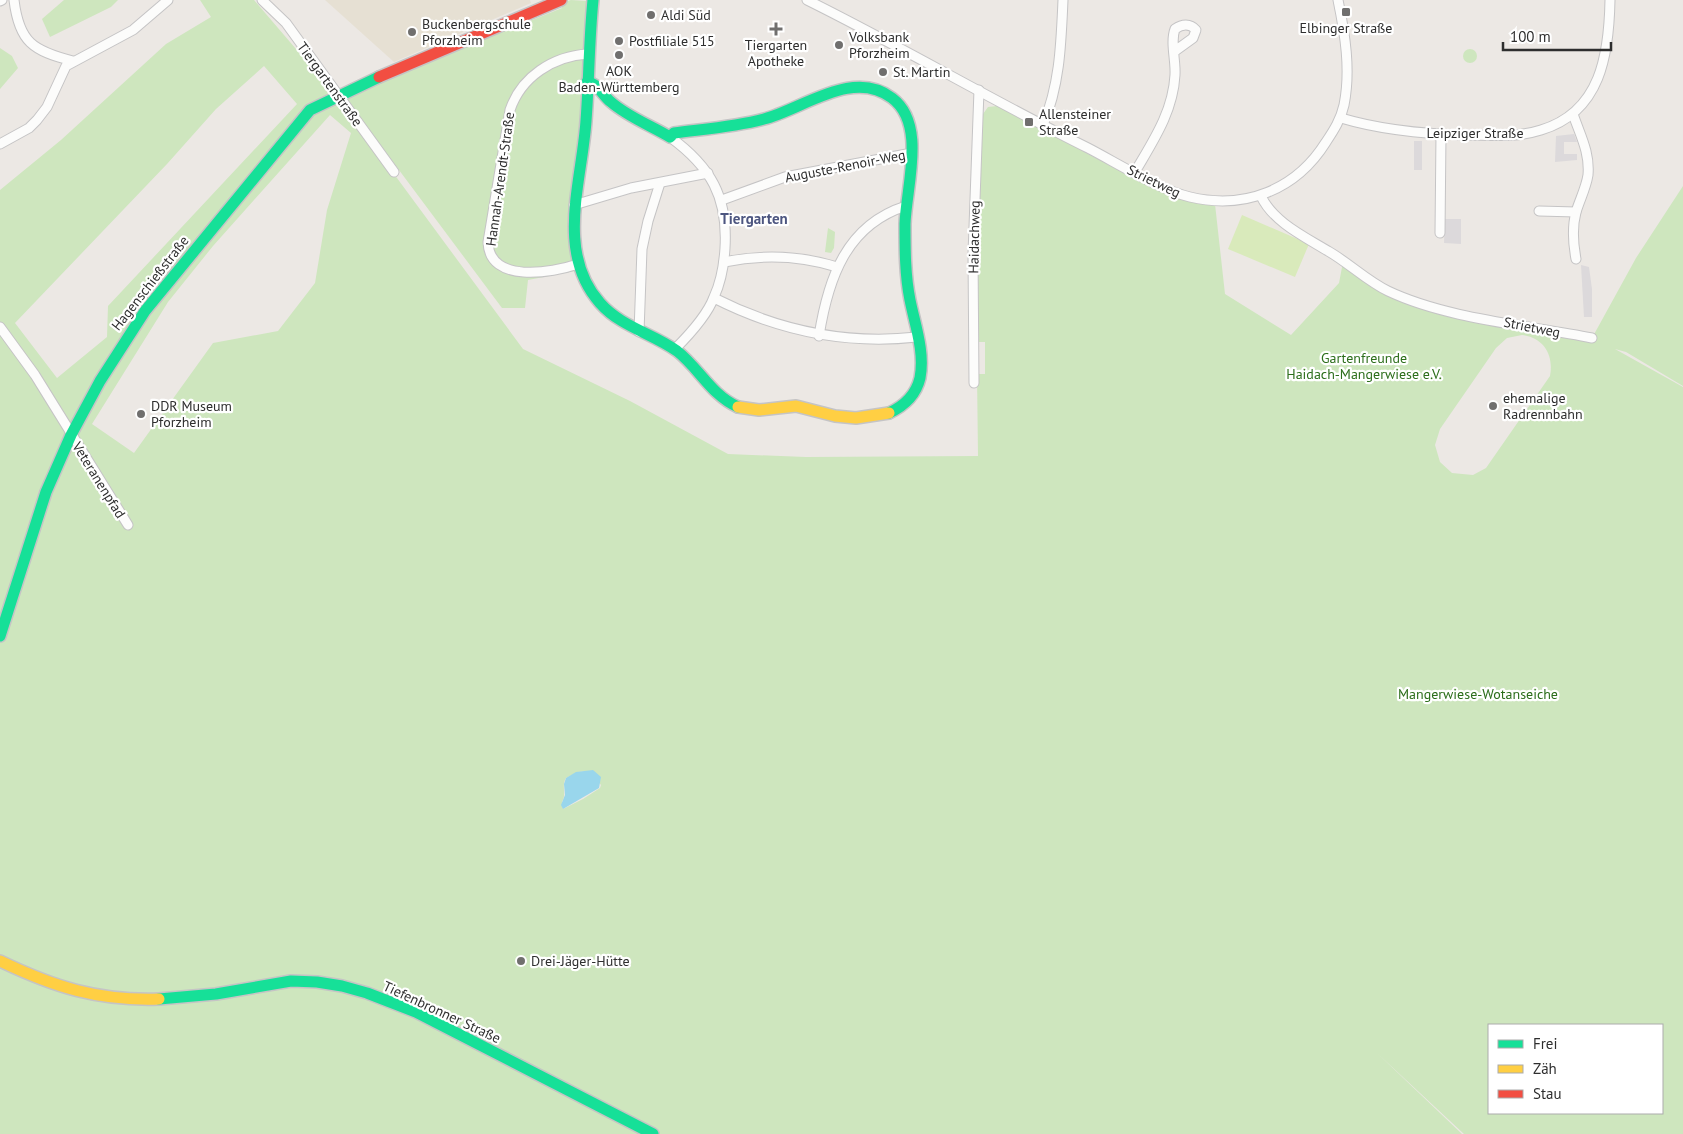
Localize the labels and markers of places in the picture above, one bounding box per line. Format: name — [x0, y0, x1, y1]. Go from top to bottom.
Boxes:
place label: Aldi Süd — [661, 6, 711, 24]
marker: Elbinger Straße — [1340, 6, 1352, 18]
marker: Aldi Süd — [645, 9, 657, 21]
place label: Buckenbergschule Pforzheim — [422, 15, 531, 49]
place label: Elbinger Straße — [1300, 19, 1392, 37]
marker: Tiergarten Apotheke — [770, 23, 782, 35]
marker: Buckenbergschule Pforzheim — [406, 26, 418, 38]
place label: Volksbank Pforzheim — [848, 28, 910, 62]
place label: Postfiliale 515 — [629, 32, 715, 50]
marker: Postfiliale 515 — [613, 35, 625, 47]
place label: Tiergarten Apotheke — [745, 36, 807, 70]
marker: Volksbank Pforzheim — [833, 39, 845, 51]
marker: AOK Baden-Württemberg — [613, 49, 625, 61]
place label: AOK Baden-Württemberg — [558, 62, 680, 96]
place label: St. Martin — [893, 63, 950, 81]
marker: St. Martin — [877, 66, 889, 78]
place label: Allensteiner Straße — [1039, 105, 1111, 139]
marker: Allensteiner Straße — [1023, 116, 1035, 128]
place label: ehemalige Radrennbahn — [1503, 389, 1583, 423]
place label: DDR Museum Pforzheim — [151, 397, 232, 431]
marker: ehemalige Radrennbahn — [1487, 400, 1499, 412]
marker: DDR Museum Pforzheim — [135, 408, 147, 420]
place label: Drei-Jäger-Hütte — [531, 952, 630, 970]
marker: Drei-Jäger-Hütte — [515, 955, 527, 967]

